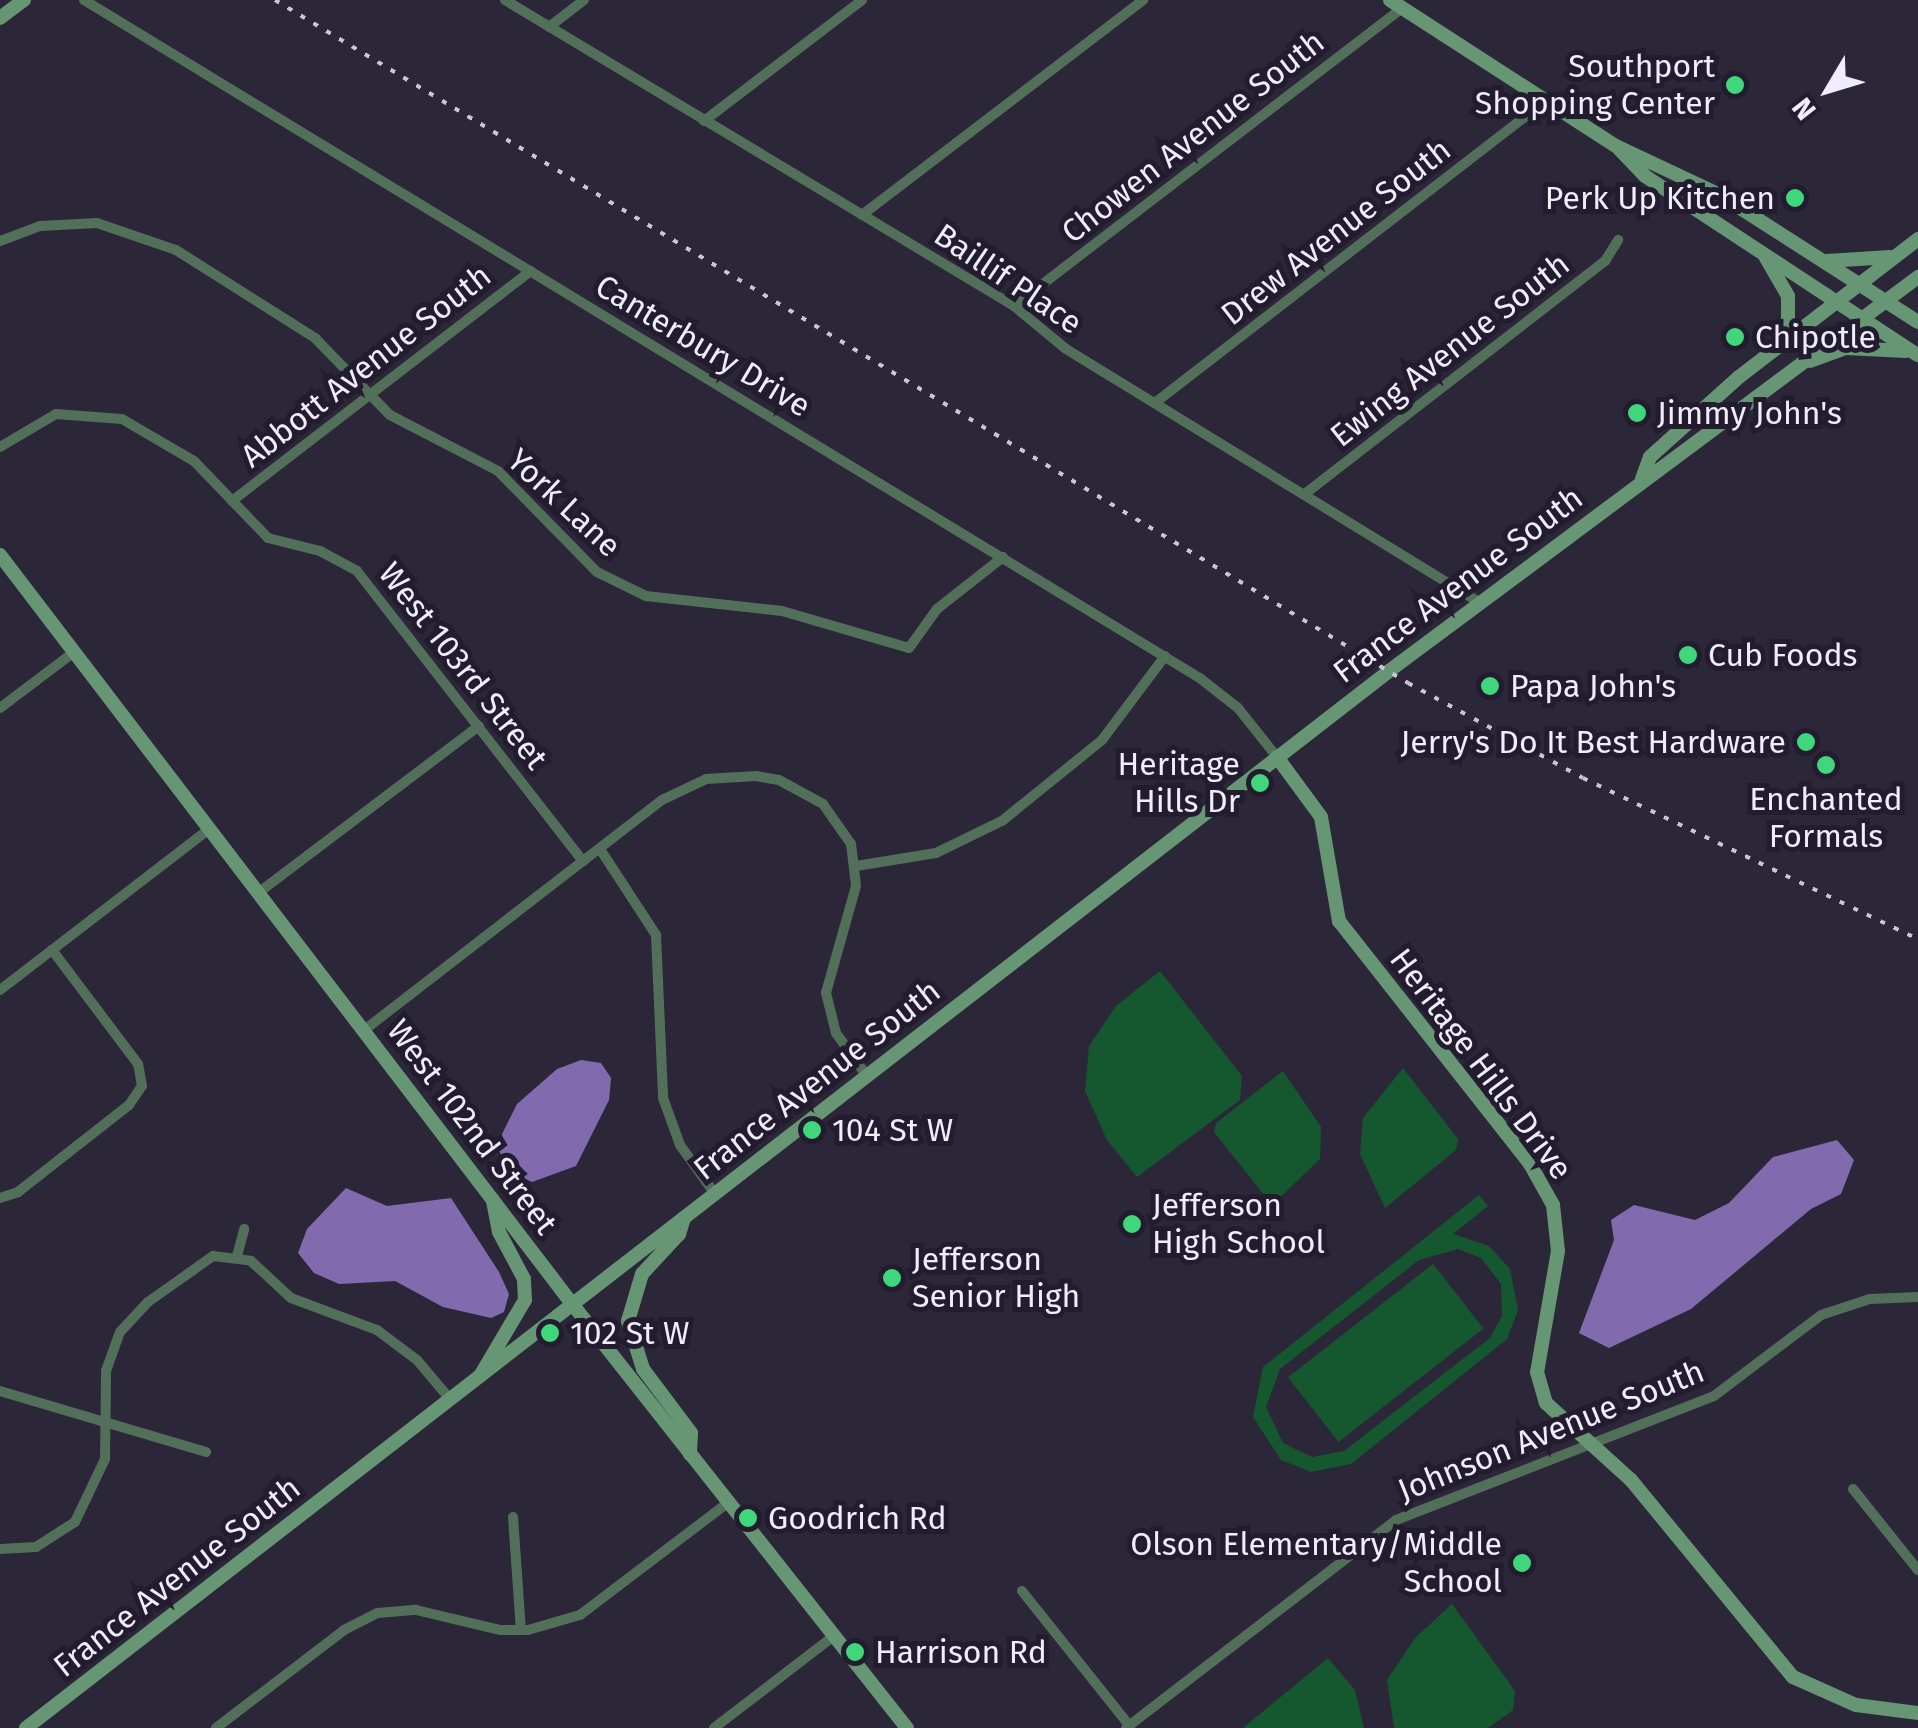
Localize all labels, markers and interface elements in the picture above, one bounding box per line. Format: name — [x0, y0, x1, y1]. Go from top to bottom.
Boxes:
street label: Chowen Avenue South — [1054, 23, 1332, 251]
north arrow — [1778, 40, 1878, 140]
place label: Southport Shopping Center — [1475, 48, 1715, 123]
marker: Southport Shopping Center — [1724, 74, 1746, 96]
text: N — [1785, 91, 1823, 126]
street label: Drew Avenue South — [1214, 130, 1458, 334]
place label: Perk Up Kitchen — [1545, 179, 1775, 217]
marker: Perk Up Kitchen — [1784, 187, 1806, 209]
street label: Baillif Place — [927, 216, 1089, 342]
street label: Ewing Avenue South — [1323, 245, 1577, 455]
street label: Abbott Avenue South — [233, 257, 499, 475]
street label: Canterbury Drive — [589, 267, 817, 425]
place label: Chipotle — [1755, 318, 1876, 356]
marker: Chipotle — [1724, 326, 1746, 348]
place label: Jimmy John's — [1657, 394, 1842, 432]
marker: Jimmy John's — [1626, 402, 1648, 424]
street label: York Lane — [499, 441, 629, 565]
street label: France Avenue South — [1326, 479, 1590, 691]
street label: West 103rd Street — [370, 555, 556, 777]
place label: Cub Foods — [1708, 636, 1858, 674]
marker: Cub Foods — [1677, 644, 1699, 666]
place label: Papa John's — [1510, 667, 1676, 705]
marker: Papa John's — [1479, 675, 1501, 697]
place label: Jerry's Do It Best Hardware — [1401, 723, 1786, 761]
marker: Jerry's Do It Best Hardware — [1795, 731, 1817, 753]
place label: Heritage Hills Dr — [1117, 746, 1240, 821]
marker: Enchanted Formals — [1815, 754, 1837, 776]
marker: Heritage Hills Dr — [1249, 772, 1271, 794]
place label: Enchanted Formals — [1749, 781, 1903, 856]
street label: Heritage Hills Drive — [1382, 941, 1580, 1187]
street label: France Avenue South — [686, 972, 948, 1188]
street label: West 102nd Street — [379, 1012, 565, 1242]
place label: 104 St W — [832, 1111, 953, 1149]
marker: 104 St W — [801, 1119, 823, 1141]
place label: Jefferson High School — [1152, 1187, 1325, 1262]
marker: Jefferson High School — [1121, 1213, 1143, 1235]
place label: Jefferson Senior High — [912, 1241, 1080, 1316]
marker: Jefferson Senior High — [881, 1267, 903, 1289]
place label: 102 St W — [570, 1314, 690, 1352]
marker: 102 St W — [539, 1322, 561, 1344]
street label: Johnson Avenue South — [1392, 1352, 1710, 1510]
street label: France Avenue South — [46, 1469, 308, 1685]
place label: Goodrich Rd — [768, 1499, 947, 1537]
marker: Goodrich Rd — [737, 1507, 759, 1529]
place label: Olson Elementary/Middle School — [1130, 1526, 1502, 1601]
marker: Olson Elementary/Middle School — [1511, 1552, 1533, 1574]
place label: Harrison Rd — [875, 1633, 1047, 1671]
marker: Harrison Rd — [844, 1641, 866, 1663]

